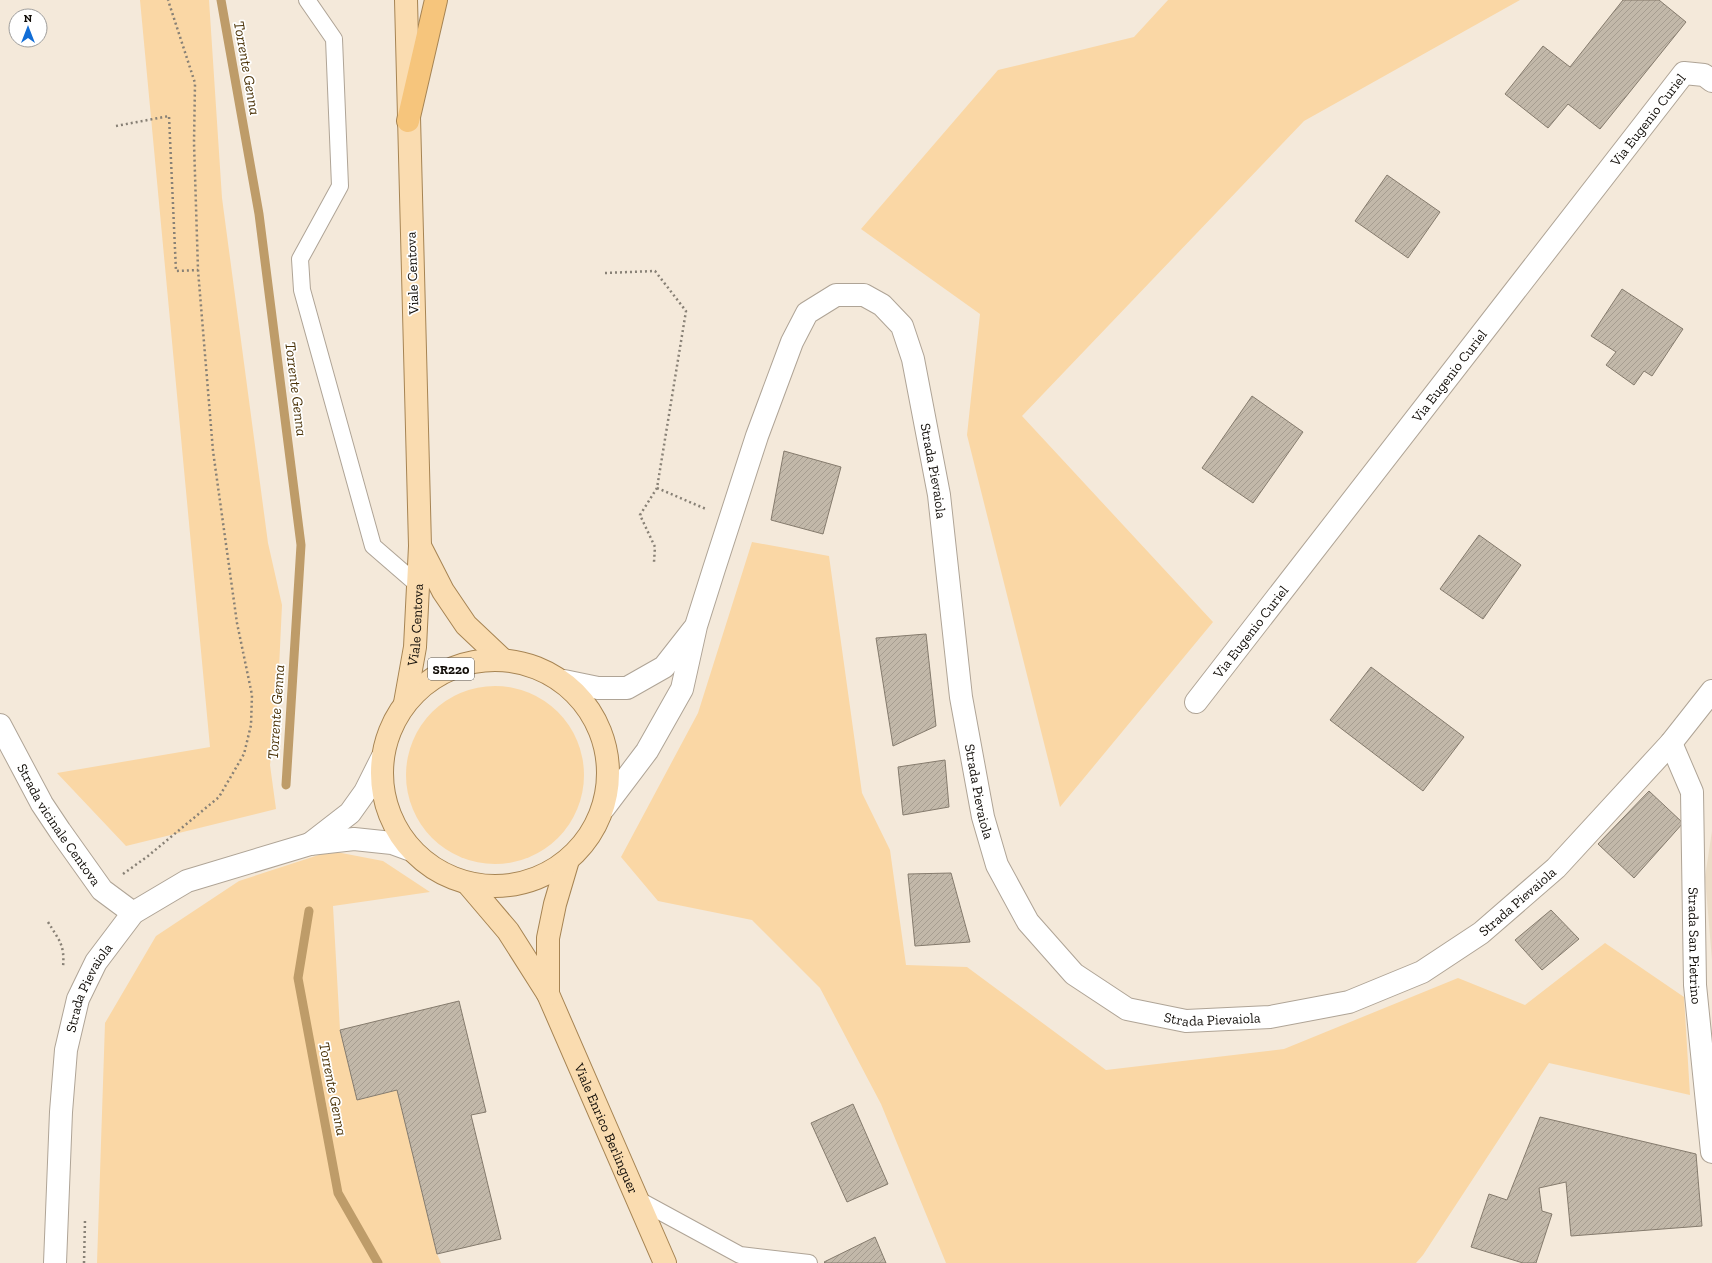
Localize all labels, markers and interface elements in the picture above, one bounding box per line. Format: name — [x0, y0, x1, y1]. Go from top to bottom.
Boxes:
north arrow — [8, 8, 48, 48]
text: N — [24, 12, 33, 25]
water label: Torrente Genna — [230, 20, 264, 116]
street label: Via Eugenio Curiel — [1606, 70, 1689, 170]
street label: Viale Centova — [403, 231, 422, 316]
street label: Via Eugenio Curiel — [1408, 326, 1491, 426]
water label: Torrente Genna — [281, 341, 311, 437]
street label: Strada Pievaiola — [916, 422, 950, 520]
street label: Via Eugenio Curiel — [1209, 582, 1292, 682]
street label: Viale Centova — [404, 583, 427, 669]
road number: SR220 — [428, 658, 474, 680]
water label: Torrente Genna — [264, 664, 288, 760]
street label: Strada Pievaiola — [961, 743, 997, 841]
street label: Strada vicinale Centova — [13, 761, 104, 889]
street label: Strada Pievaiola — [1475, 864, 1560, 940]
street label: Strada San Pietrino — [1684, 887, 1705, 1005]
street label: Strada Pievaiola — [62, 940, 116, 1034]
street label: Strada Pievaiola — [1162, 1009, 1261, 1030]
water label: Torrente Genna — [315, 1041, 351, 1137]
street label: Viale Enrico Berlinguer — [570, 1060, 642, 1197]

